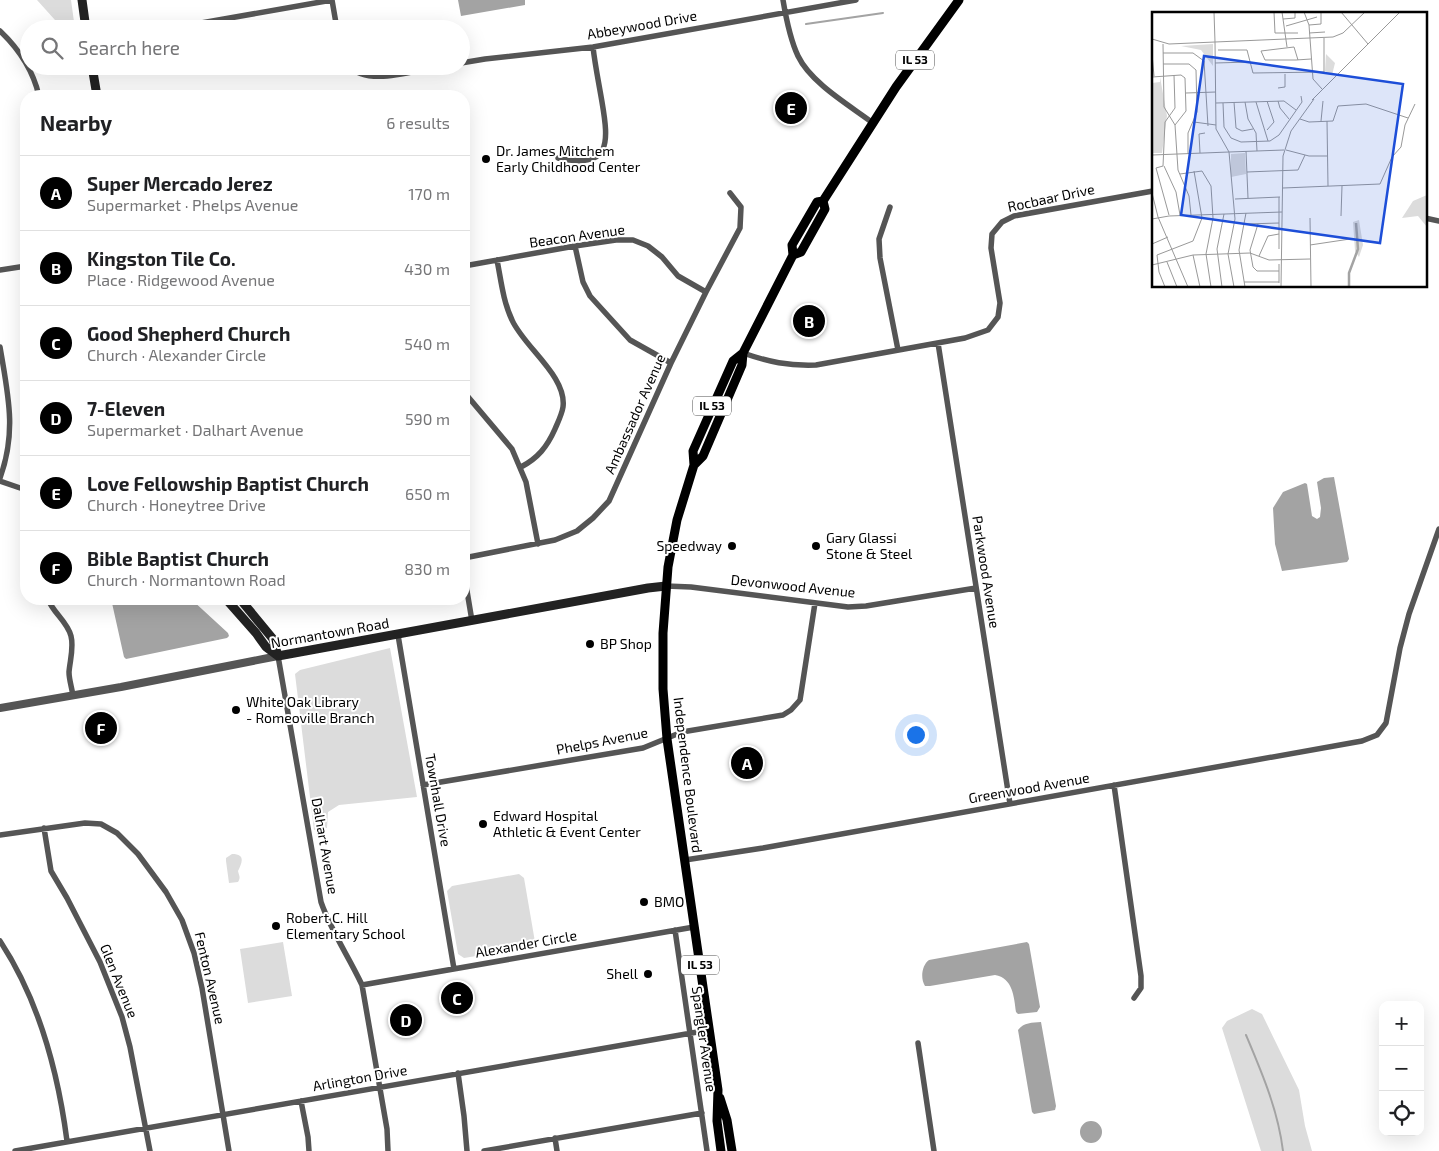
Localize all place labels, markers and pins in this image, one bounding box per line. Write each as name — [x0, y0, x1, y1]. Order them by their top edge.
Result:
pin: E — [775, 89, 807, 127]
place label: Dr. James Mitchem Early Childhood Center — [496, 142, 641, 175]
marker: Dr. James Mitchem Early Childhood Center — [480, 153, 492, 165]
pin: B — [793, 302, 825, 340]
place label: Gary Glassi Stone & Steel — [826, 529, 913, 562]
place label: Speedway — [656, 537, 723, 554]
marker: Speedway — [726, 540, 738, 552]
marker: Gary Glassi Stone & Steel — [810, 540, 822, 552]
place label: BP Shop — [600, 635, 652, 652]
marker: BP Shop — [584, 638, 596, 650]
place label: White Oak Library - Romeoville Branch — [246, 693, 375, 726]
marker: White Oak Library - Romeoville Branch — [230, 704, 242, 716]
pin: F — [85, 709, 117, 747]
pin: A — [731, 744, 763, 782]
place label: Edward Hospital Athletic & Event Center — [493, 807, 641, 840]
marker: Edward Hospital Athletic & Event Center — [477, 818, 489, 830]
place label: BMO — [654, 893, 684, 910]
marker: BMO — [638, 896, 650, 908]
place label: Robert C. Hill Elementary School — [286, 909, 406, 942]
marker: Robert C. Hill Elementary School — [270, 920, 282, 932]
place label: Shell — [606, 965, 639, 982]
marker: Shell — [642, 968, 654, 980]
pin: C — [441, 979, 473, 1017]
pin: D — [390, 1001, 422, 1039]

